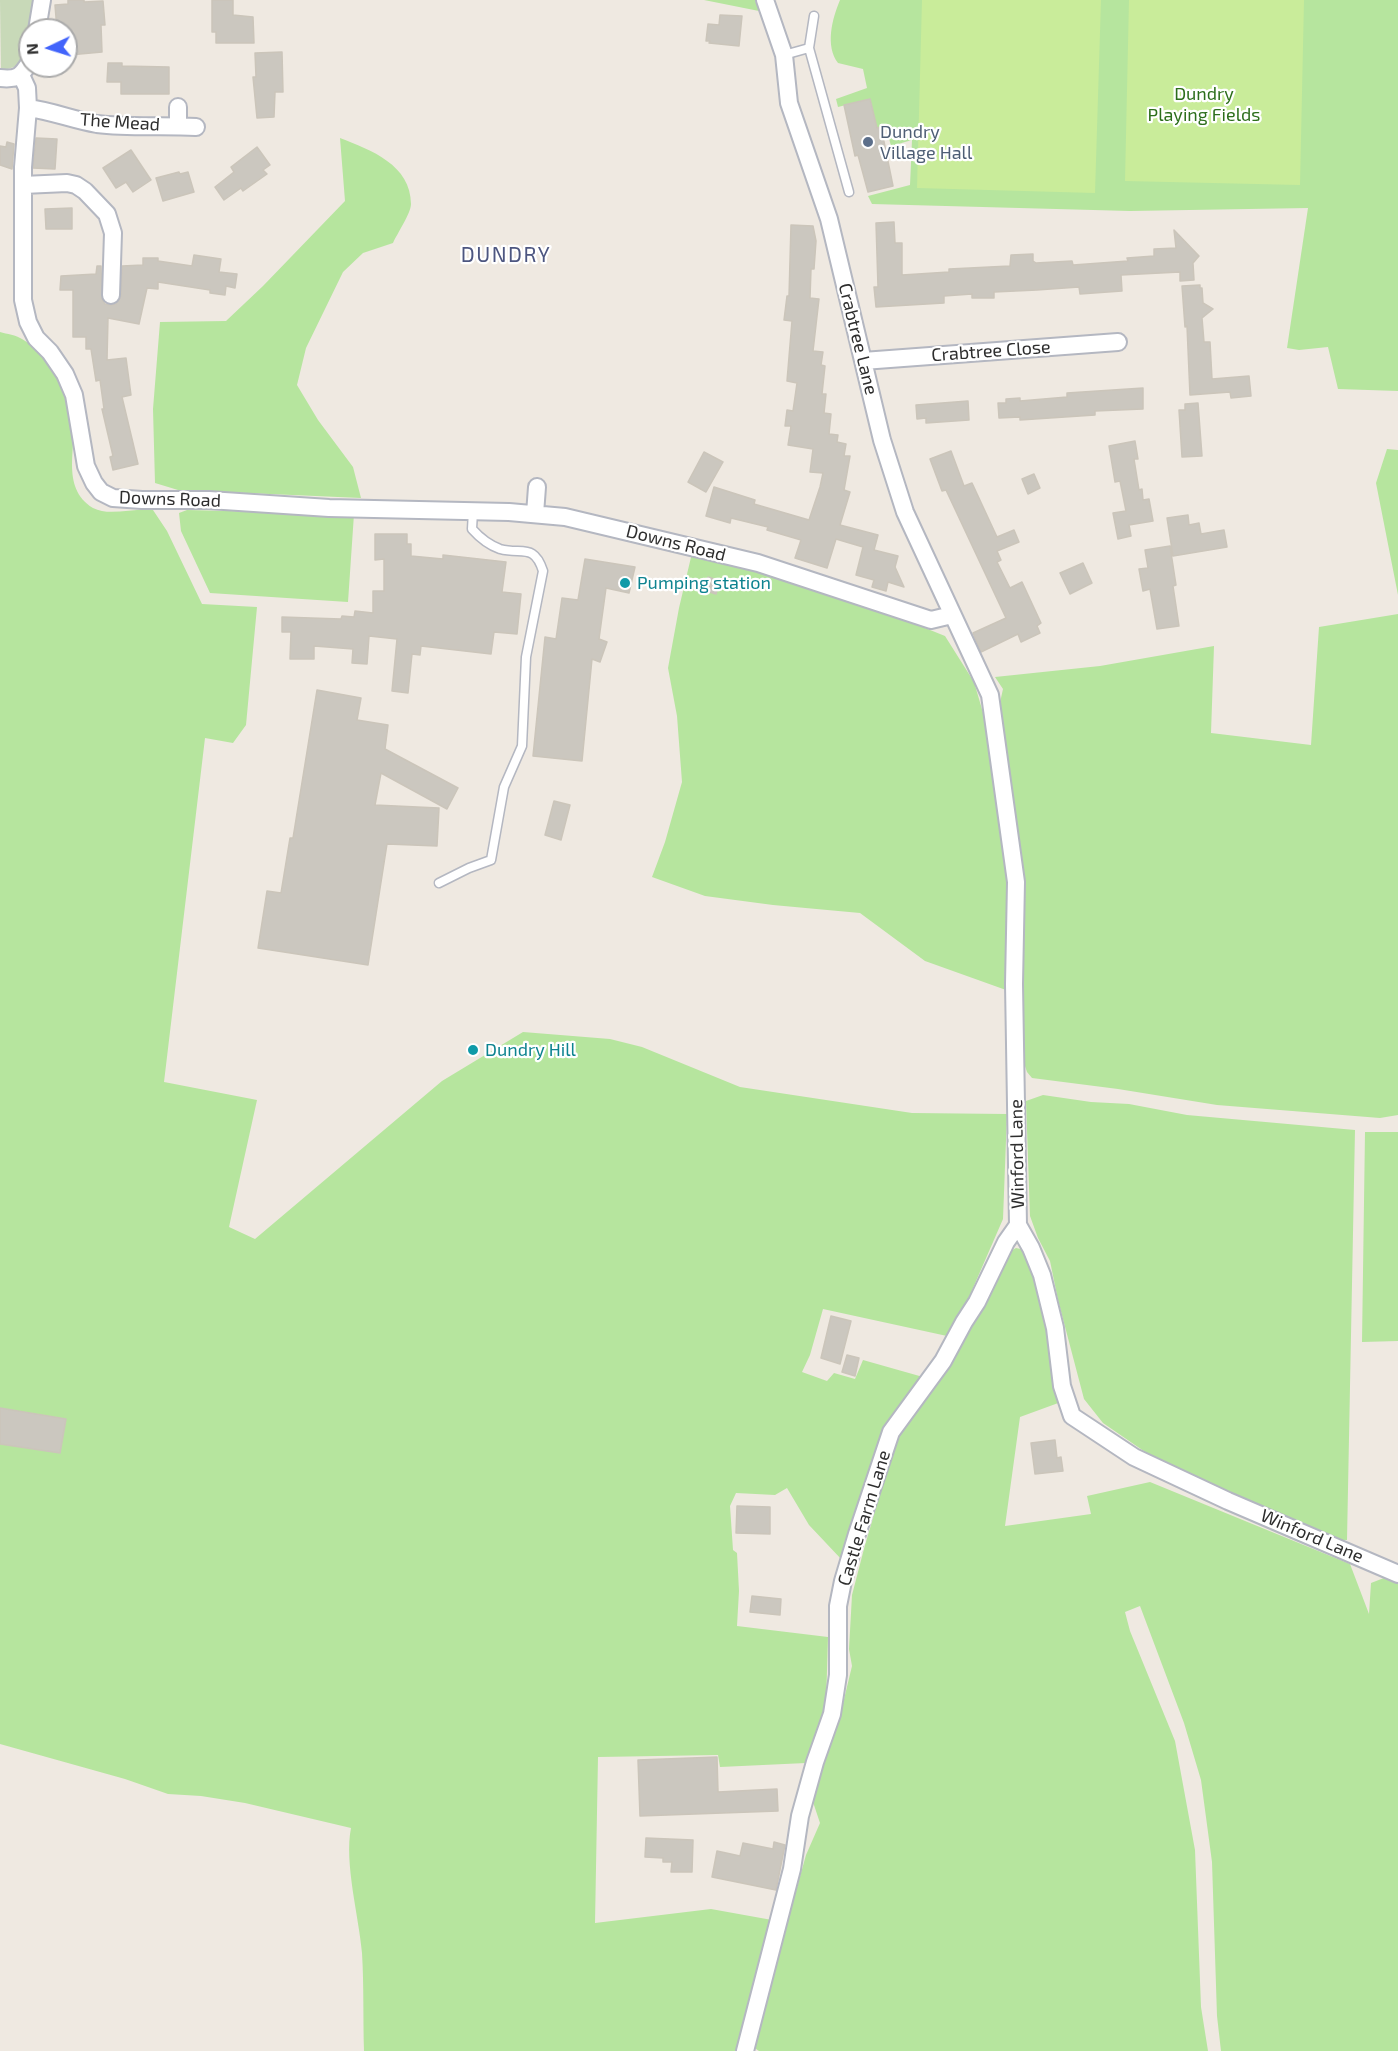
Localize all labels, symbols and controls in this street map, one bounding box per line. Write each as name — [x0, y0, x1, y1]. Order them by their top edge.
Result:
north arrow — [18, 18, 78, 78]
text: N — [22, 43, 41, 56]
park label: Dundry Playing Fields — [1148, 83, 1260, 125]
street label: The Mead — [79, 108, 161, 136]
place label: Dundry Village Hall — [880, 121, 972, 164]
marker: Dundry Village Hall — [861, 135, 875, 149]
district label: DUNDRY — [461, 242, 551, 268]
street label: Crabtree Lane — [834, 281, 882, 397]
street label: Crabtree Close — [931, 336, 1051, 366]
street label: Downs Road — [119, 486, 221, 512]
street label: Downs Road — [624, 520, 728, 566]
place label: Pumping station — [637, 572, 771, 594]
marker: Pumping station — [618, 576, 632, 590]
place label: Dundry Hill — [485, 1039, 576, 1061]
marker: Dundry Hill — [466, 1043, 480, 1057]
street label: Winford Lane — [1005, 1099, 1029, 1209]
street label: Castle Farm Lane — [833, 1448, 895, 1588]
street label: Winford Lane — [1257, 1505, 1367, 1567]

